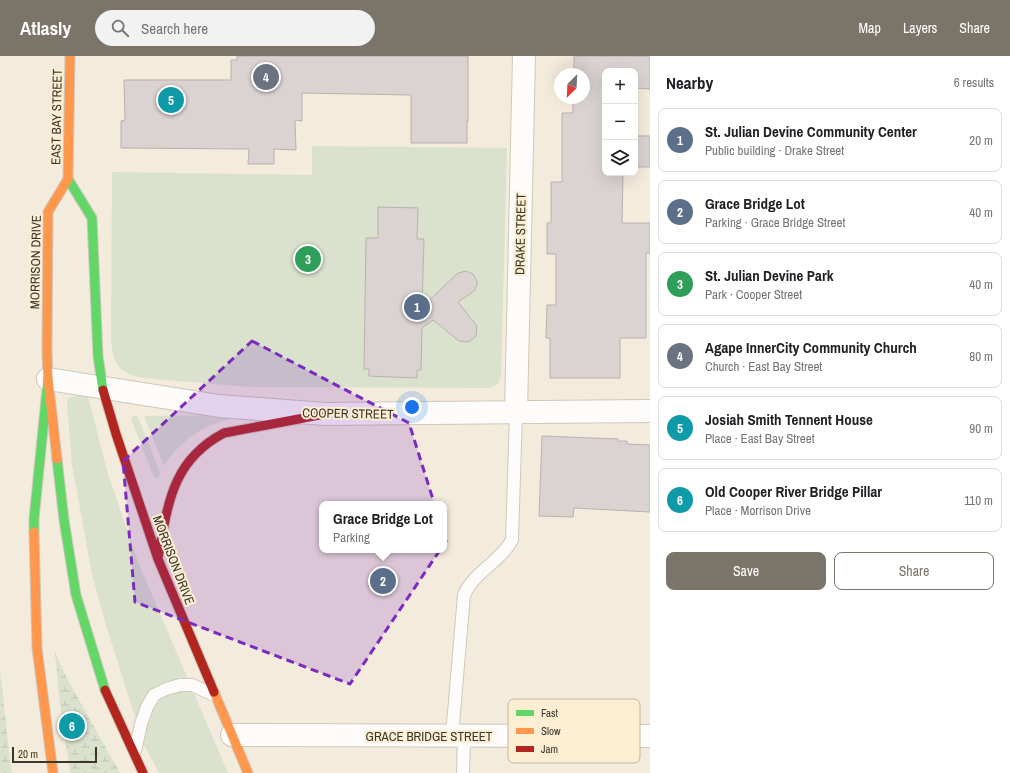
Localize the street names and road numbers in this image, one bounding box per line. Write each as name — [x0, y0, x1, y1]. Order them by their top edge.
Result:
street label: EAST BAY STREET — [47, 68, 66, 165]
street label: DRAKE STREET — [511, 193, 530, 275]
street label: MORRISON DRIVE — [26, 215, 45, 309]
street label: COOPER STREET — [302, 404, 394, 423]
street label: MORRISON DRIVE — [149, 513, 198, 607]
street label: GRACE BRIDGE STREET — [366, 728, 493, 745]

